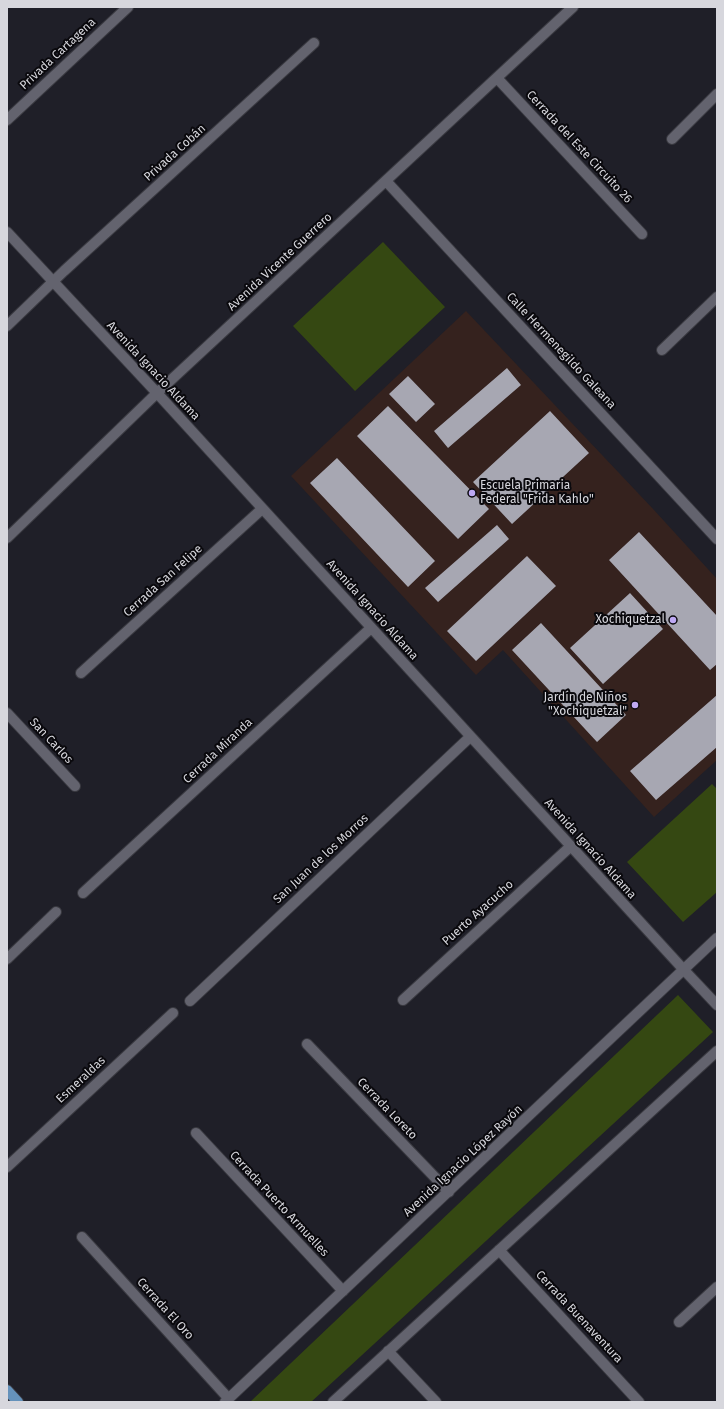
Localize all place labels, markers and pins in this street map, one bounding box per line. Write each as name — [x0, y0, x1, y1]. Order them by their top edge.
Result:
place label: Escuela Primaria Federal "Frida Kahlo" — [480, 479, 594, 507]
marker: Escuela Primaria Federal "Frida Kahlo" — [467, 488, 477, 498]
place label: Xochiquetzal — [596, 613, 665, 627]
marker: Xochiquetzal — [668, 615, 678, 625]
place label: Jardín de Niños "Xochiquetzal" — [543, 691, 627, 719]
marker: Jardín de Niños "Xochiquetzal" — [630, 700, 640, 710]

